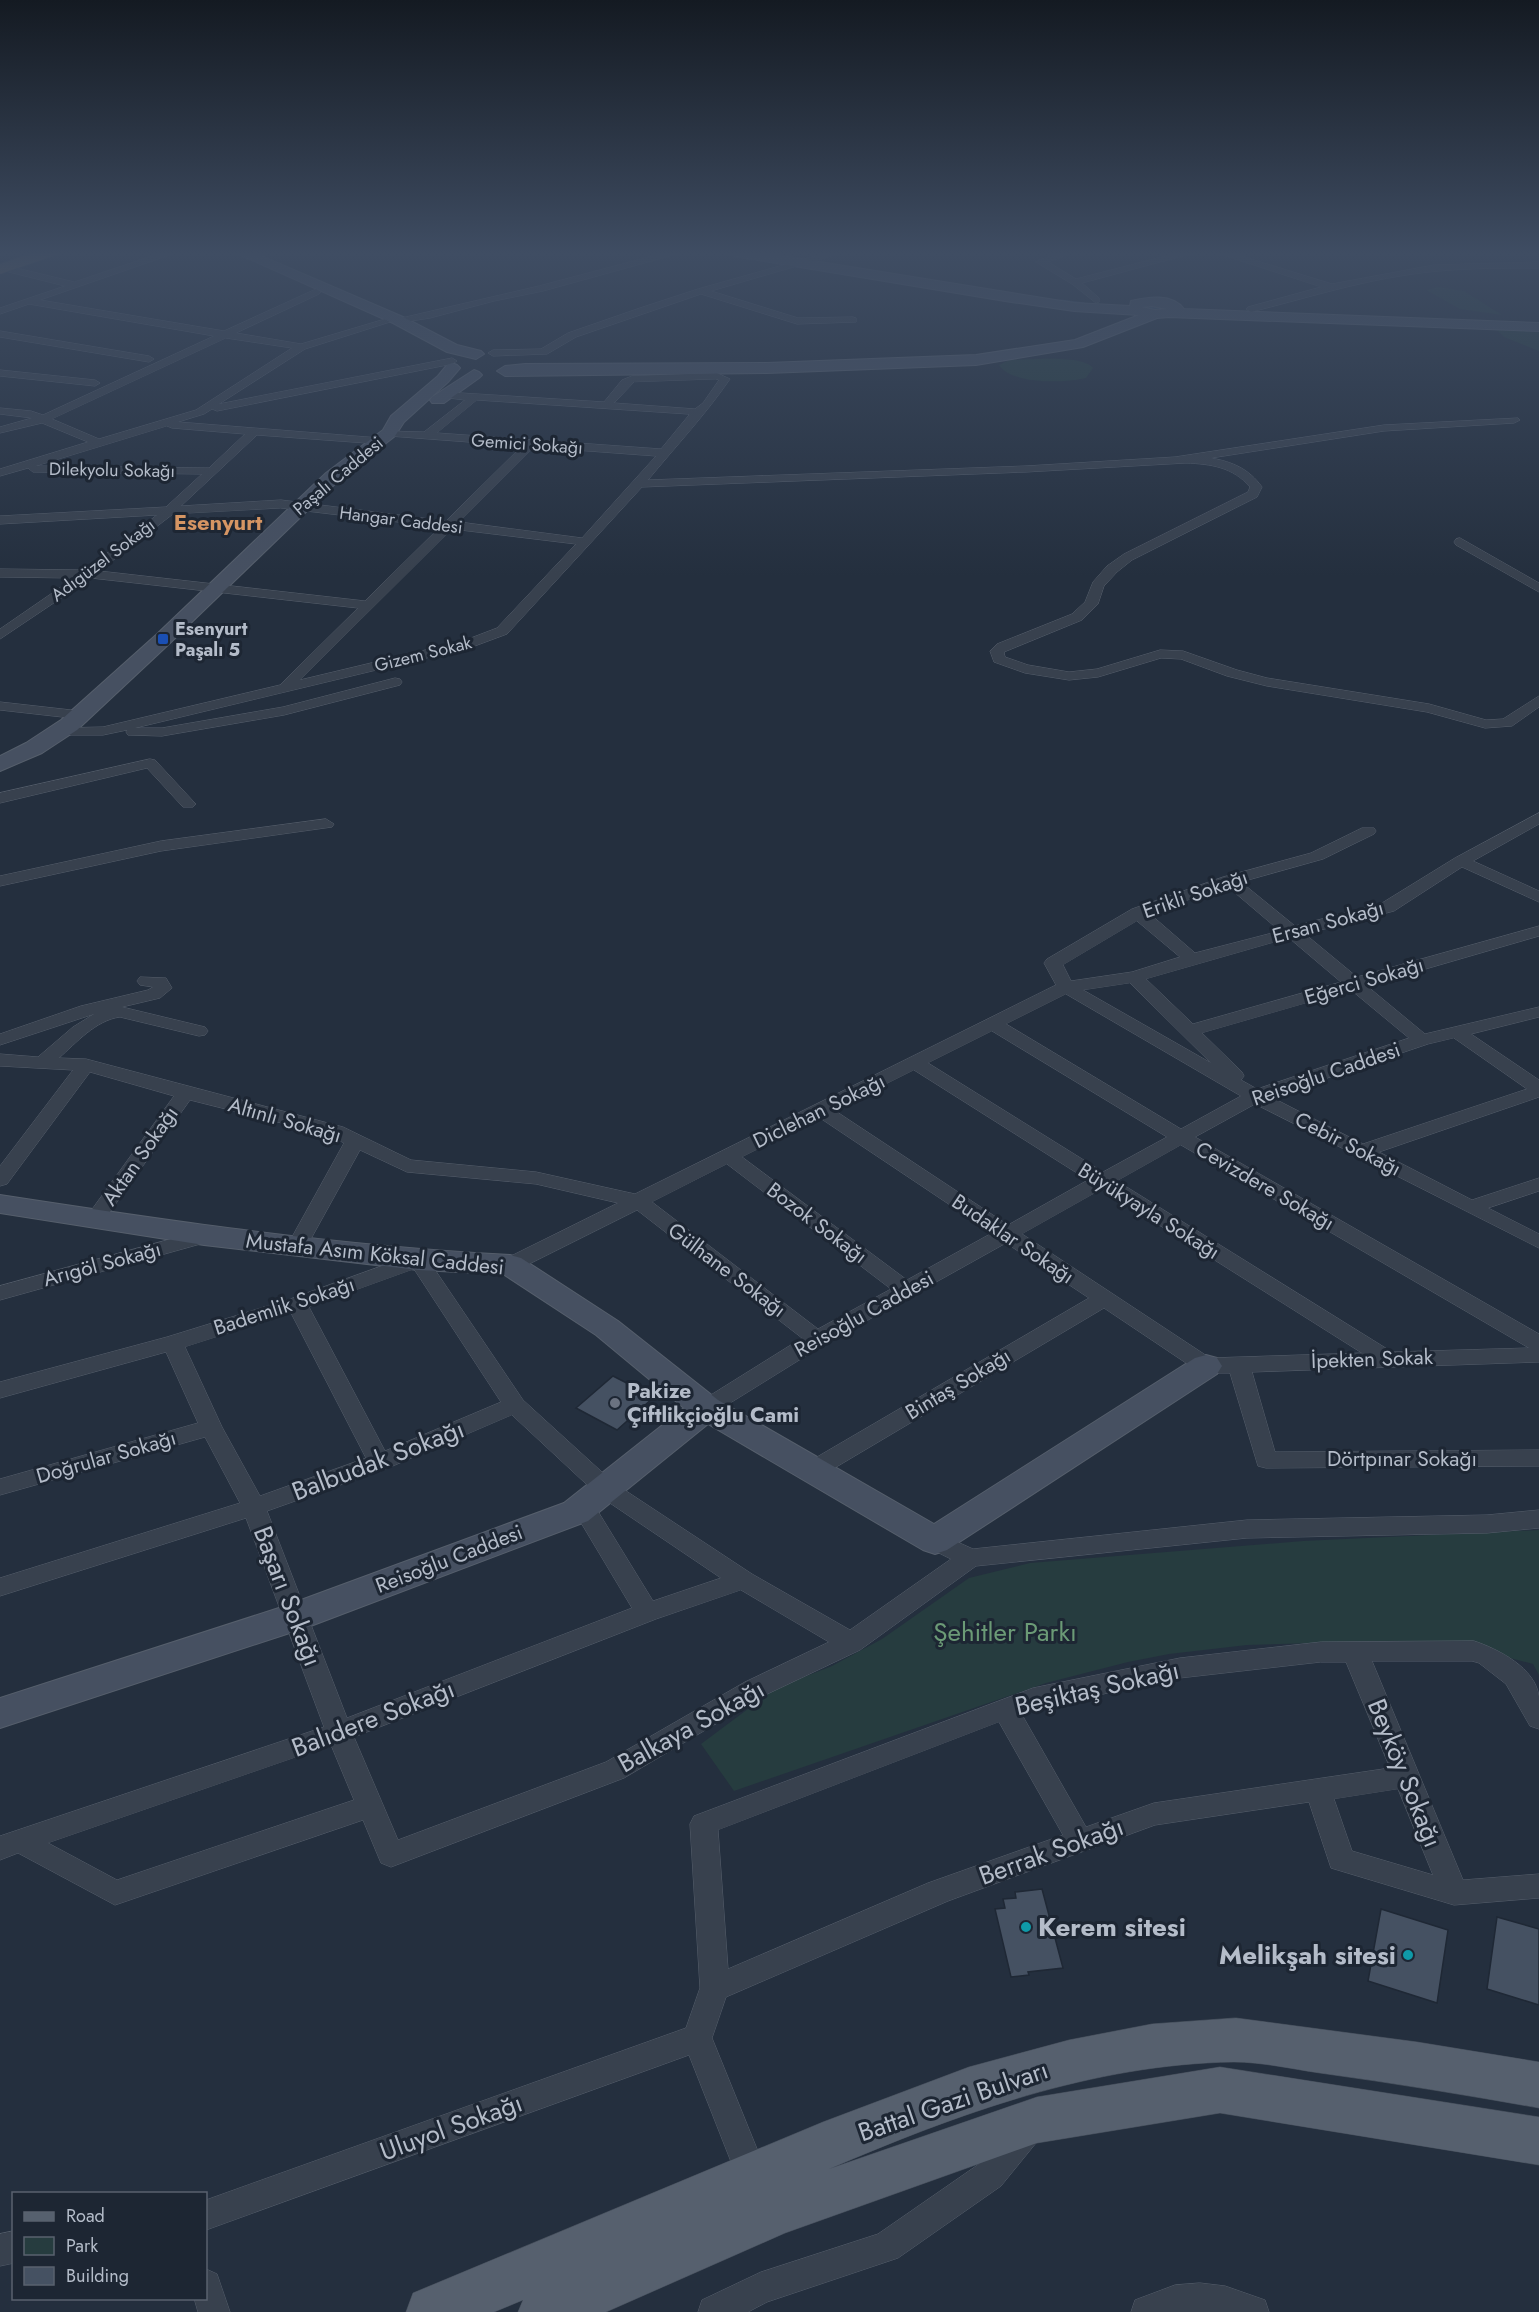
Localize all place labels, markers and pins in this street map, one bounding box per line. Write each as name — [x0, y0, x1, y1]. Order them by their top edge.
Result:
place label: Esenyurt Paşalı 5 — [175, 616, 248, 663]
marker: Esenyurt Paşalı 5 — [156, 632, 170, 646]
place label: Pakize Çiftlikçioğlu Cami — [627, 1376, 799, 1430]
marker: Pakize Çiftlikçioğlu Cami — [608, 1396, 622, 1410]
place label: Kerem sitesi — [1038, 1908, 1186, 1946]
marker: Kerem sitesi — [1019, 1920, 1033, 1934]
place label: Melikşah sitesi — [1219, 1936, 1396, 1974]
marker: Melikşah sitesi — [1401, 1948, 1415, 1962]

